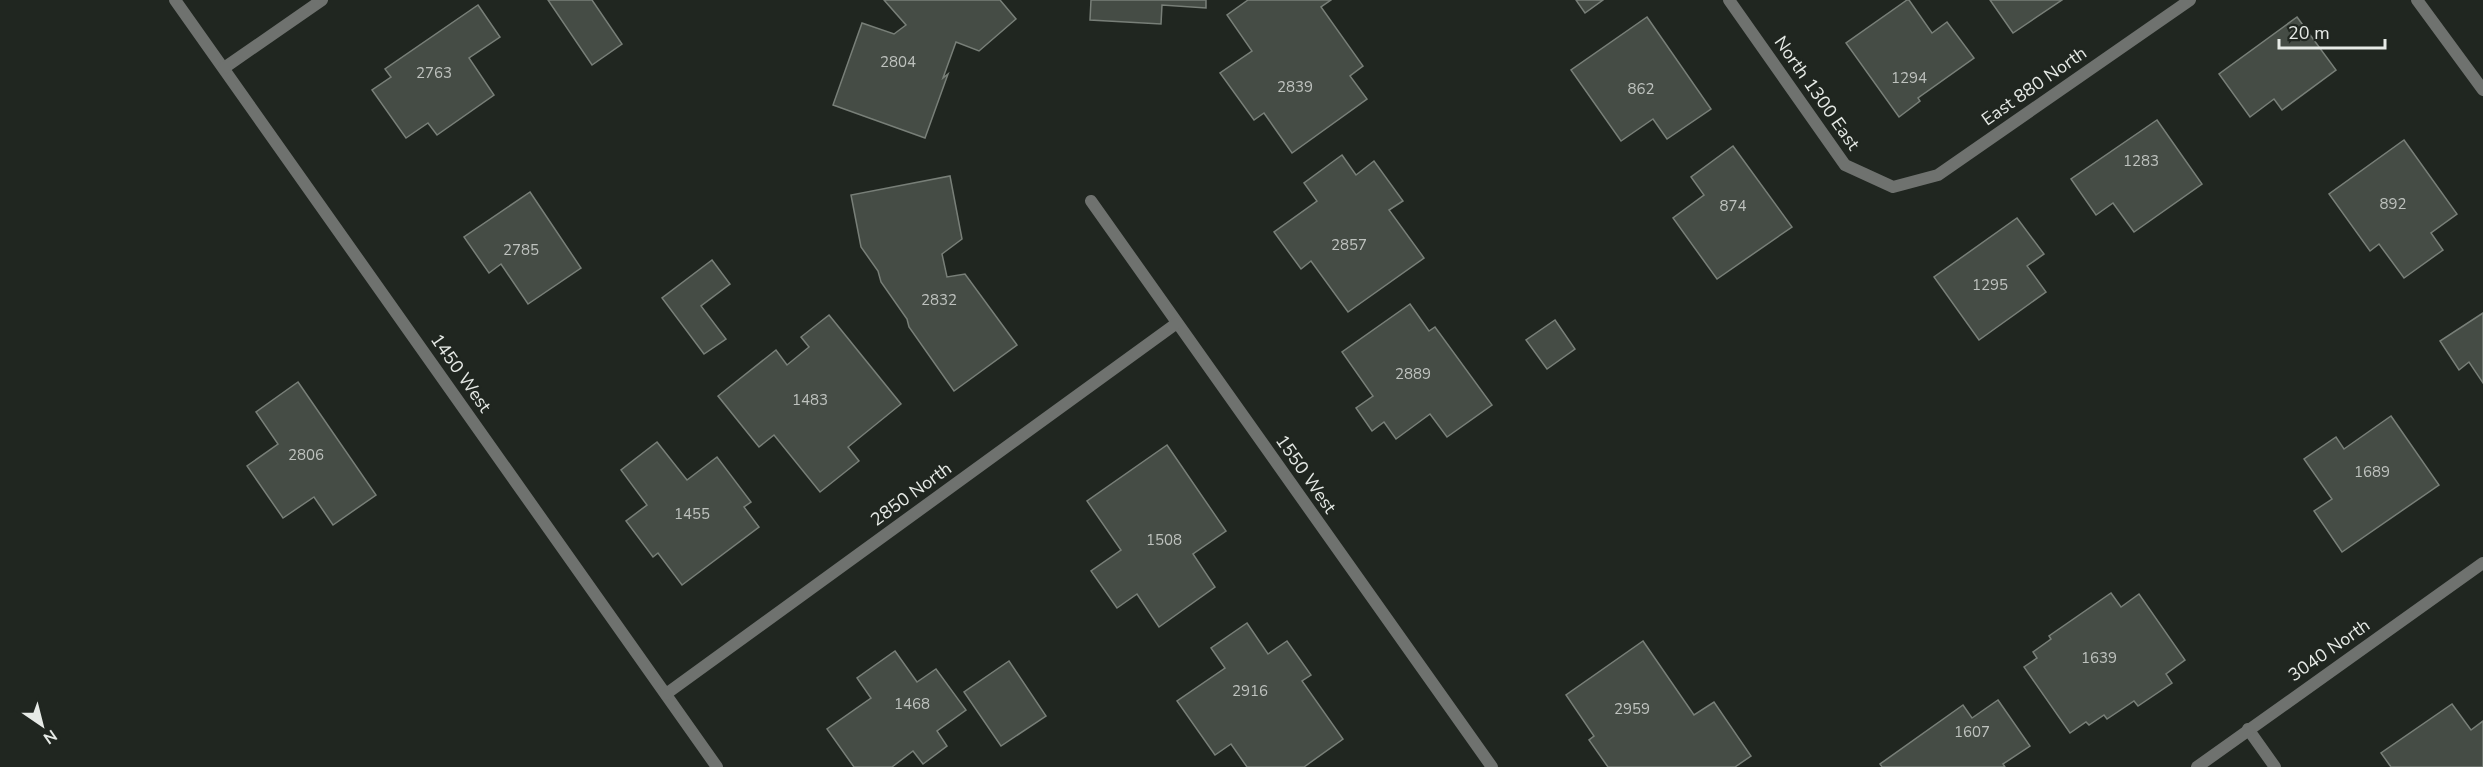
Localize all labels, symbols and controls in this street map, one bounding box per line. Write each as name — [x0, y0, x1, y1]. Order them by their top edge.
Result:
scale bar — [2279, 12, 2386, 50]
text: 20 m — [2288, 21, 2330, 45]
street label: North 1300 East — [1769, 31, 1866, 155]
street label: East 880 North — [1977, 41, 2091, 131]
house number: 2804 — [880, 52, 916, 72]
house number: 2763 — [416, 63, 452, 83]
house number: 1294 — [1891, 68, 1927, 88]
house number: 2839 — [1277, 77, 1313, 97]
house number: 862 — [1627, 79, 1655, 99]
house number: 1283 — [2123, 151, 2159, 171]
house number: 892 — [2379, 194, 2407, 214]
house number: 874 — [1719, 196, 1747, 216]
house number: 2857 — [1331, 235, 1367, 255]
house number: 2785 — [503, 240, 539, 260]
house number: 1295 — [1972, 275, 2008, 295]
house number: 2832 — [921, 290, 957, 310]
street label: 1450 West — [425, 329, 497, 418]
house number: 2889 — [1395, 364, 1431, 384]
house number: 1483 — [792, 390, 828, 410]
street label: 1550 West — [1270, 430, 1342, 519]
house number: 2806 — [288, 445, 324, 465]
street label: 2850 North — [866, 456, 956, 532]
house number: 1689 — [2354, 462, 2390, 482]
house number: 1455 — [674, 504, 710, 524]
house number: 1508 — [1146, 530, 1182, 550]
street label: 3040 North — [2283, 613, 2375, 687]
house number: 1639 — [2081, 648, 2117, 668]
house number: 2916 — [1232, 681, 1268, 701]
house number: 1468 — [894, 694, 930, 714]
north arrow — [12, 695, 72, 755]
house number: 2959 — [1614, 699, 1650, 719]
house number: 1607 — [1954, 722, 1990, 742]
text: N — [39, 724, 61, 749]

